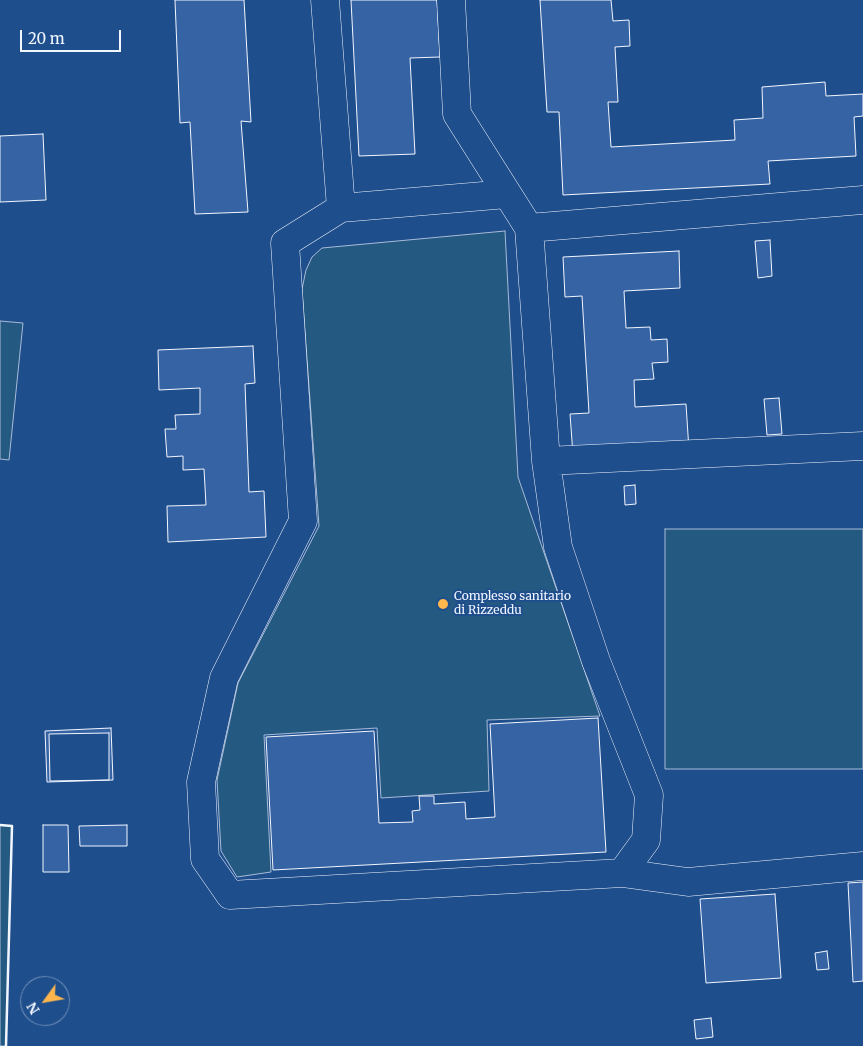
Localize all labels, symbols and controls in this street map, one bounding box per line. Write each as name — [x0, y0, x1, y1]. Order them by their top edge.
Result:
scale bar — [22, 20, 124, 52]
text: 20 m — [28, 29, 65, 48]
place label: Complesso sanitario di Rizzeddu — [454, 590, 571, 618]
marker: Complesso sanitario di Rizzeddu — [436, 597, 450, 611]
north arrow — [20, 976, 70, 1026]
text: N — [23, 999, 44, 1018]

